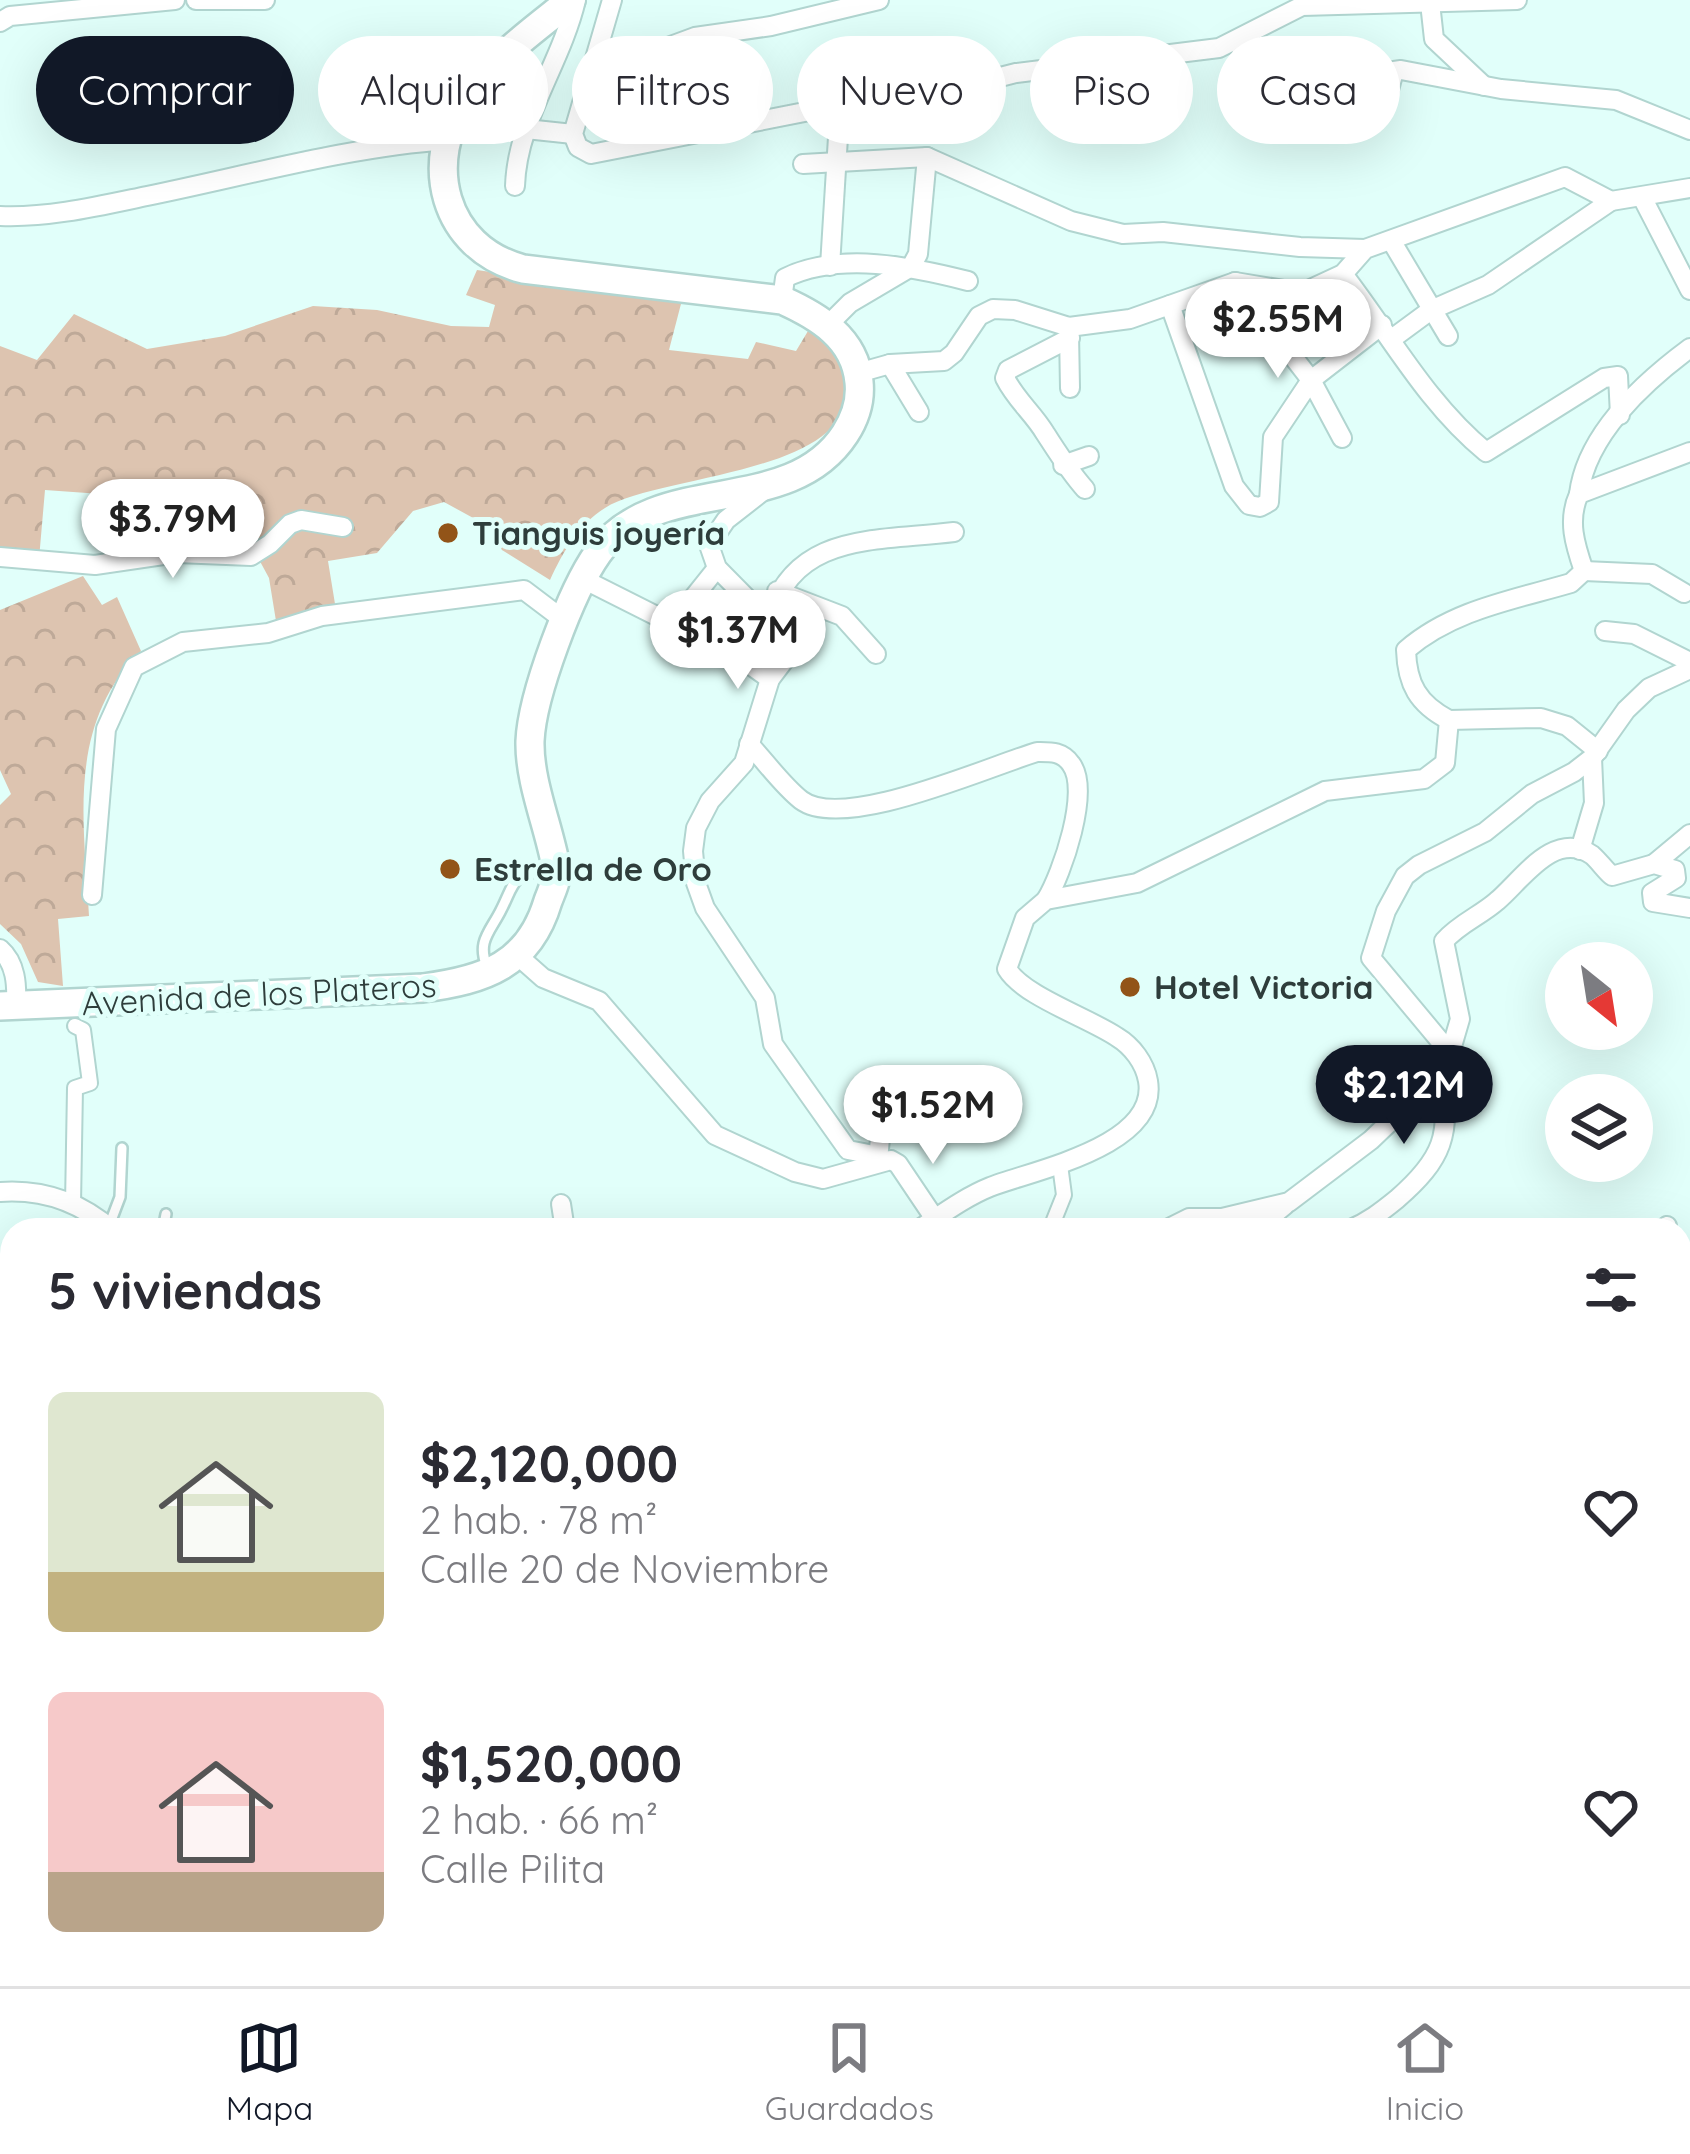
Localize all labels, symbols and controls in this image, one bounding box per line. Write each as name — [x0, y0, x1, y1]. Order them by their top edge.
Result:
chip: Comprar — [36, 36, 294, 144]
chip: Alquilar — [318, 36, 548, 144]
chip: Filtros — [572, 36, 773, 144]
chip: Nuevo — [797, 36, 1006, 144]
chip: Piso — [1030, 36, 1193, 144]
chip: Casa — [1217, 36, 1400, 144]
pin: $2.55M — [1180, 279, 1376, 381]
text: $2.55M — [1212, 293, 1344, 342]
pin: $3.79M — [75, 479, 271, 581]
text: $3.79M — [108, 493, 238, 542]
place label: Tianguis joyería — [472, 512, 725, 553]
marker: Tianguis joyería — [435, 520, 461, 546]
pin: $1.37M — [640, 590, 836, 692]
text: $1.37M — [677, 604, 799, 653]
place label: Estrella de Oro — [474, 848, 712, 889]
marker: Estrella de Oro — [437, 856, 463, 882]
north arrow — [1545, 942, 1653, 1050]
map controls — [1545, 942, 1653, 1182]
street label: Avenida de los Plateros — [81, 964, 437, 1023]
place label: Hotel Victoria — [1154, 966, 1373, 1007]
marker: Hotel Victoria — [1117, 974, 1143, 1000]
pin: $2.12M — [1306, 1045, 1502, 1147]
text: $2.12M — [1343, 1059, 1465, 1108]
pin: $1.52M — [835, 1065, 1031, 1167]
button: layers — [1545, 1074, 1653, 1182]
text: $1.52M — [871, 1079, 995, 1128]
icon: filters — [1578, 1257, 1644, 1323]
text: 5 viviendas — [48, 1258, 322, 1322]
text: $2,120,000 — [420, 1431, 678, 1495]
icon: home — [144, 1440, 288, 1584]
icon: heart — [1578, 1479, 1644, 1545]
text: 2 hab. · 78 m² — [420, 1495, 657, 1544]
text: Calle 20 de Noviembre — [420, 1544, 829, 1593]
text: $1,520,000 — [420, 1731, 682, 1795]
icon: home — [144, 1740, 288, 1884]
icon: heart — [1578, 1779, 1644, 1845]
text: 2 hab. · 66 m² — [420, 1795, 658, 1844]
text: Calle Pilita — [420, 1844, 605, 1893]
tab: Mapa — [226, 2015, 313, 2128]
tab: Guardados — [765, 2015, 934, 2128]
tab: Inicio — [1386, 2015, 1464, 2128]

